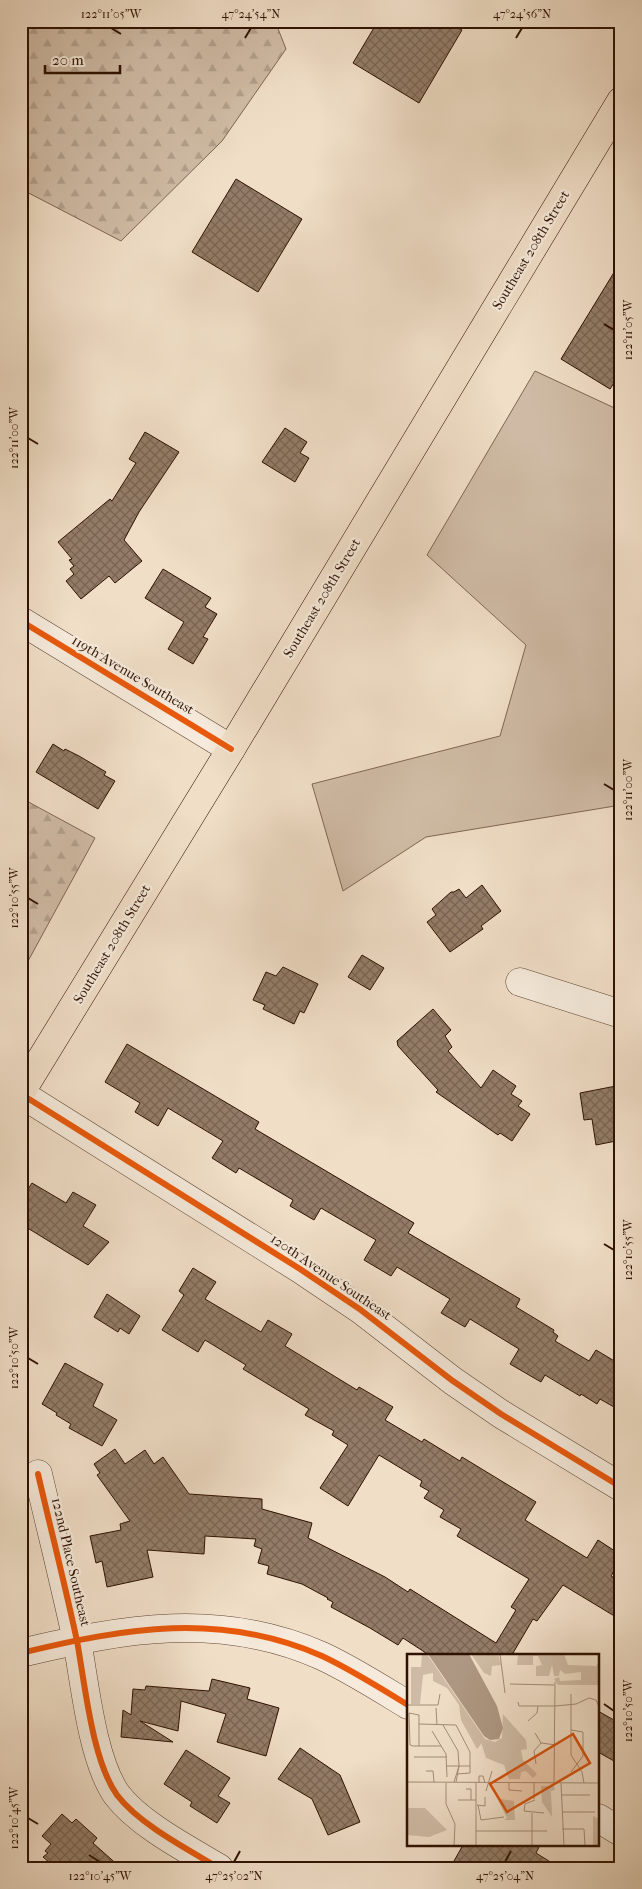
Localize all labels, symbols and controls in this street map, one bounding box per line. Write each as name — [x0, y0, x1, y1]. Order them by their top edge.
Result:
text: 122°11'05"W — [81, 7, 142, 21]
text: 47°24'54"N — [222, 7, 280, 21]
text: 47°24'56"N — [493, 7, 551, 21]
scale bar — [45, 42, 120, 74]
text: 20 m — [52, 51, 84, 69]
street label: Southeast 208th Street — [489, 187, 573, 313]
text: 122°11'05"W — [621, 299, 635, 360]
text: 122°11'00"W — [7, 406, 21, 469]
street label: Southeast 208th Street — [280, 535, 364, 661]
street label: 119th Avenue Southeast — [69, 632, 197, 718]
text: 122°11'00"W — [621, 758, 635, 821]
text: 122°10'55"W — [7, 866, 21, 929]
street label: Southeast 208th Street — [70, 881, 154, 1007]
text: 122°10'55"W — [621, 1218, 635, 1281]
street label: 120th Avenue Southeast — [267, 1230, 395, 1324]
text: 122°10'50"W — [7, 1325, 21, 1389]
street label: 122nd Place Southeast — [48, 1496, 94, 1628]
inset map — [407, 1654, 600, 1846]
text: 122°10'50"W — [621, 1678, 635, 1742]
text: 122°10'45"W — [7, 1785, 21, 1849]
text: 122°10'45"W — [69, 1869, 133, 1883]
text: 47°25'02"N — [205, 1869, 263, 1883]
text: 47°25'04"N — [476, 1869, 534, 1883]

